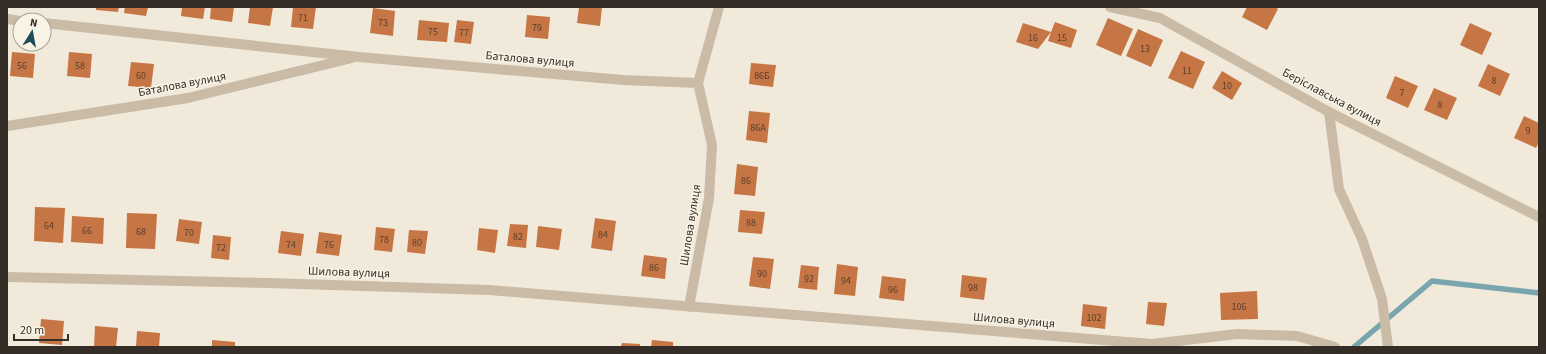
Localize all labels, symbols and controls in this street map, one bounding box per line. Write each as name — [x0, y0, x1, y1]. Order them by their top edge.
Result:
house number: 71 — [298, 11, 308, 25]
north arrow — [12, 12, 52, 52]
text: N — [29, 15, 39, 31]
house number: 73 — [378, 16, 388, 30]
house number: 79 — [532, 21, 542, 35]
house number: 75 — [428, 25, 438, 39]
house number: 77 — [459, 26, 469, 40]
house number: 16 — [1028, 31, 1038, 45]
house number: 15 — [1057, 31, 1067, 45]
house number: 13 — [1140, 42, 1150, 56]
street label: Баталова вулиця — [485, 47, 575, 72]
house number: 56 — [17, 59, 27, 73]
house number: 58 — [75, 59, 85, 73]
house number: 11 — [1182, 64, 1192, 78]
street label: Беріславська вулиця — [1279, 64, 1384, 131]
street label: Баталова вулиця — [137, 68, 227, 101]
house number: 60 — [136, 69, 146, 83]
house number: 86Б — [754, 69, 770, 83]
house number: 8 — [1492, 74, 1497, 88]
house number: 10 — [1222, 79, 1232, 93]
house number: 7 — [1400, 86, 1405, 100]
house number: 8 — [1438, 98, 1443, 112]
house number: 86А — [750, 121, 766, 135]
house number: 9 — [1526, 124, 1531, 138]
house number: 86 — [741, 174, 751, 188]
street label: Шилова вулиця — [676, 183, 705, 267]
house number: 88 — [746, 216, 756, 230]
house number: 64 — [44, 219, 54, 233]
house number: 66 — [82, 224, 92, 238]
house number: 68 — [136, 225, 146, 239]
house number: 70 — [184, 226, 194, 240]
house number: 84 — [598, 228, 608, 242]
house number: 82 — [513, 230, 523, 244]
house number: 78 — [379, 233, 389, 247]
house number: 80 — [412, 236, 422, 250]
house number: 74 — [286, 238, 296, 252]
house number: 76 — [324, 238, 334, 252]
house number: 72 — [216, 241, 226, 255]
house number: 86 — [649, 261, 659, 275]
street label: Шилова вулиця — [308, 263, 390, 282]
house number: 90 — [757, 267, 767, 281]
house number: 92 — [804, 272, 814, 286]
house number: 94 — [841, 274, 851, 288]
house number: 98 — [968, 281, 978, 295]
house number: 96 — [888, 283, 898, 297]
house number: 106 — [1232, 300, 1246, 314]
street label: Шилова вулиця — [972, 308, 1056, 333]
house number: 102 — [1087, 311, 1101, 325]
scale bar — [14, 316, 68, 342]
text: 20 m — [20, 322, 44, 339]

